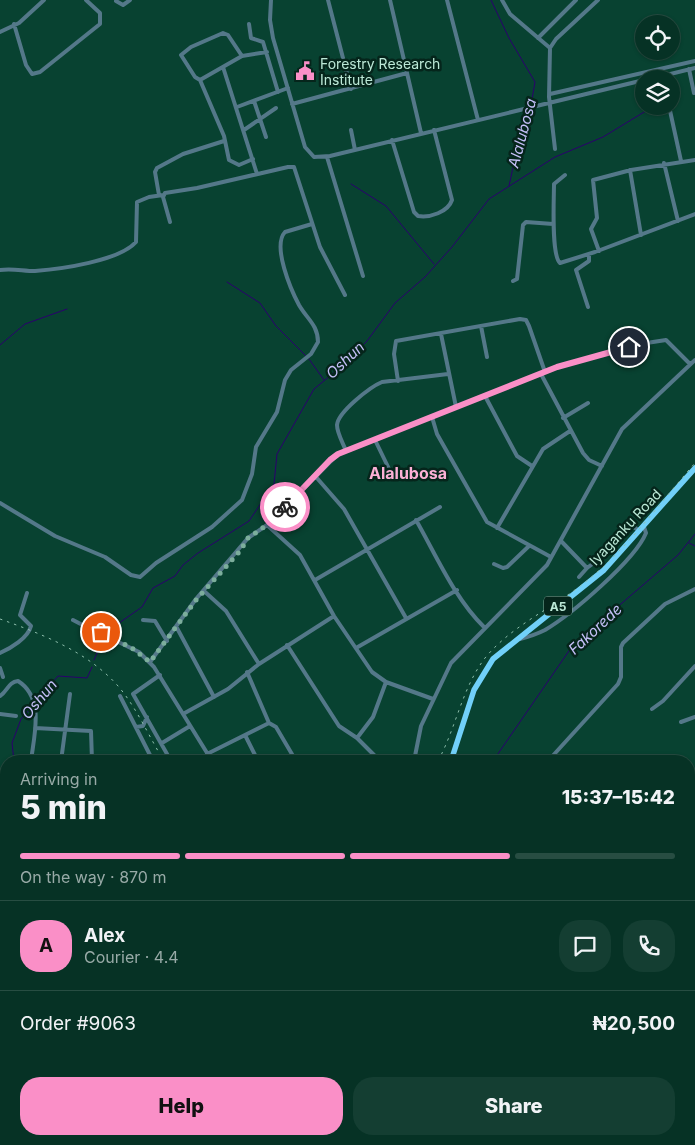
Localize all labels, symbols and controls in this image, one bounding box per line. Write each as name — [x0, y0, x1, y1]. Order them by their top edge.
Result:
map controls — [635, 15, 680, 115]
button: locate — [635, 15, 680, 60]
place label: Forestry Research Institute — [320, 55, 440, 88]
public building icon: Forestry Research Institute — [294, 60, 316, 82]
button: layers — [635, 70, 680, 115]
water label: Alalubosa — [503, 96, 540, 171]
pin — [608, 326, 650, 368]
icon: home — [615, 333, 643, 361]
water label: Oshun — [322, 337, 368, 383]
district label: Alalubosa — [369, 463, 447, 483]
courier — [260, 482, 310, 532]
street label: Iyaganku Road — [585, 485, 665, 569]
icon: bike — [271, 493, 299, 521]
road number: A5 — [544, 596, 572, 616]
water label: Fakorede — [564, 599, 626, 659]
pin — [80, 611, 122, 653]
icon: bag — [87, 618, 115, 646]
water label: Oshun — [17, 675, 61, 723]
text: Arriving in — [20, 769, 97, 789]
text: 15:37–15:42 — [562, 786, 675, 809]
text: 5 min — [20, 788, 107, 827]
text: On the way · 870 m — [20, 867, 166, 887]
button: chat — [559, 920, 611, 972]
button: phone — [623, 920, 675, 972]
text: Alex — [84, 924, 125, 947]
text: A — [39, 934, 53, 957]
text: Courier · 4.4 — [84, 947, 179, 967]
text: Order #9063 — [20, 1012, 136, 1035]
text: ₦20,500 — [592, 1012, 675, 1035]
button: Help — [20, 1077, 343, 1135]
button: Share — [353, 1077, 675, 1135]

